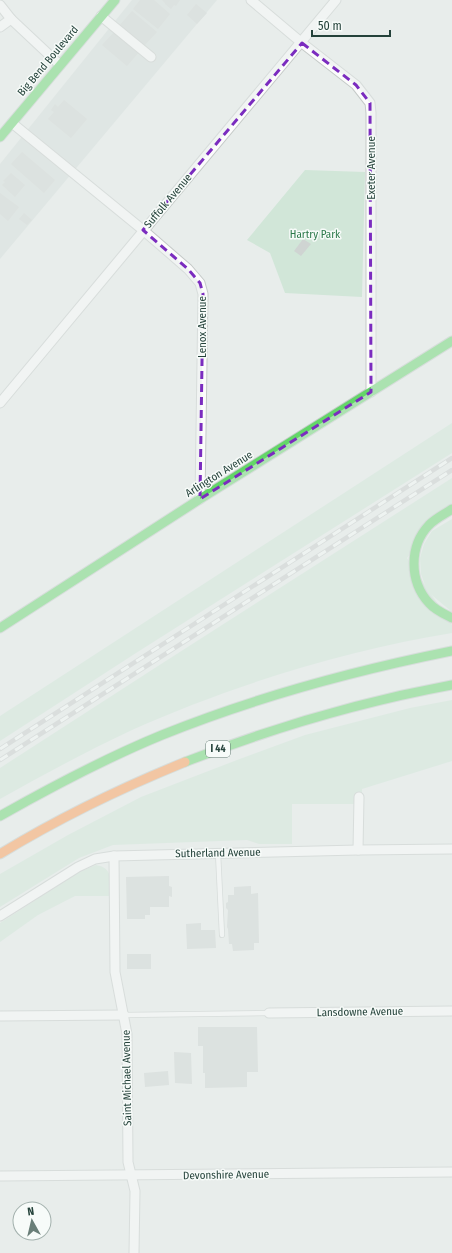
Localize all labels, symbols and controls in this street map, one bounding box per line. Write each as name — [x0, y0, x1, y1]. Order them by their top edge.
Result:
scale bar — [312, 12, 390, 38]
text: 50 m — [318, 19, 342, 33]
street label: Big Bend Boulevard — [15, 23, 81, 99]
street label: Exeter Avenue — [365, 136, 378, 200]
street label: Suffolk Avenue — [141, 171, 195, 231]
park label: Hartry Park — [290, 228, 341, 241]
street label: Lenox Avenue — [196, 296, 209, 358]
street label: Arlington Avenue — [183, 448, 255, 500]
road number: I 44 — [206, 741, 230, 757]
street label: Sutherland Avenue — [175, 846, 261, 860]
street label: Lansdowne Avenue — [317, 1005, 403, 1019]
street label: Saint Michael Avenue — [120, 1030, 134, 1126]
street label: Devonshire Avenue — [183, 1168, 269, 1182]
north arrow — [12, 1201, 52, 1241]
text: N — [27, 1205, 35, 1218]

